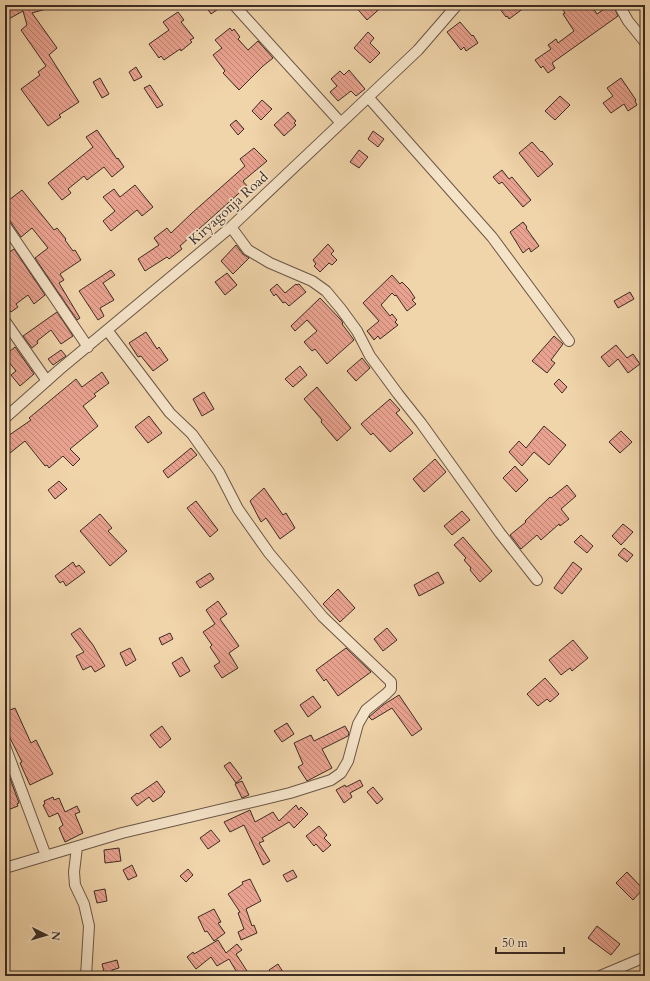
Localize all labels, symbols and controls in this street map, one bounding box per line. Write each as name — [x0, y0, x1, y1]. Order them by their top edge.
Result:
street label: Kiryagonja Road — [185, 167, 273, 249]
north arrow — [26, 915, 66, 955]
scale bar — [496, 929, 564, 955]
text: N — [48, 930, 63, 942]
text: 50 m — [502, 935, 529, 951]

